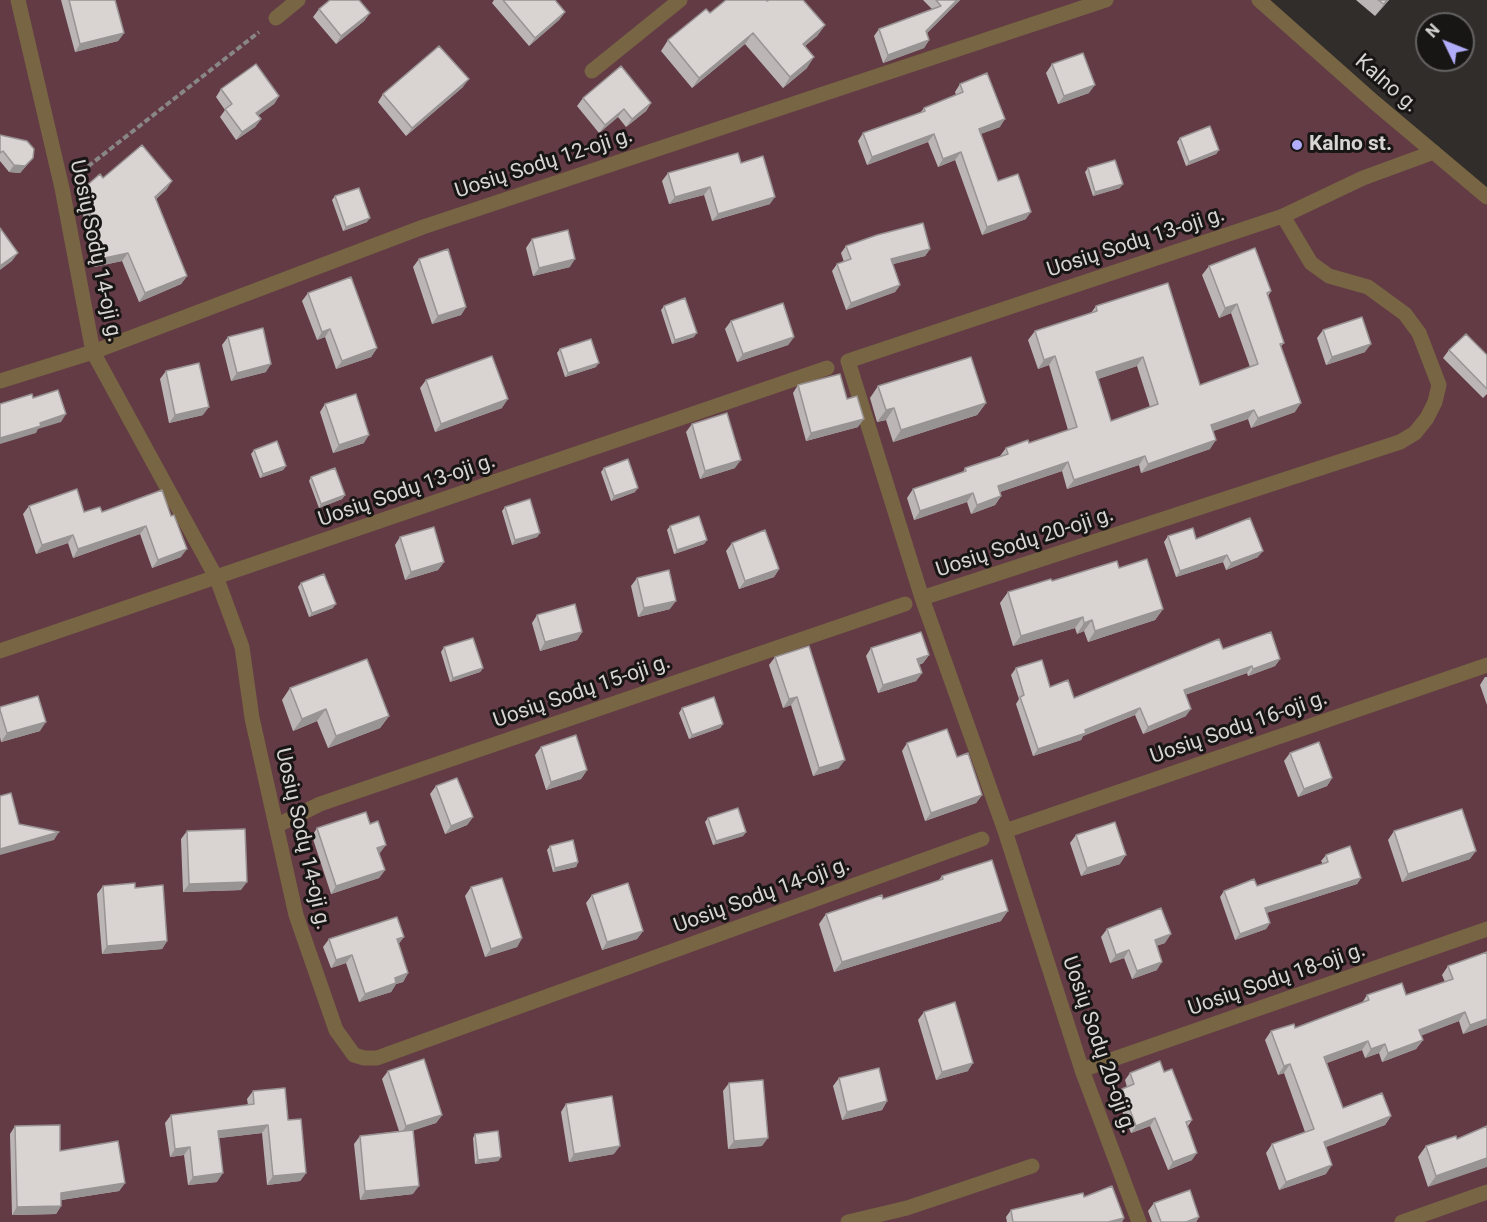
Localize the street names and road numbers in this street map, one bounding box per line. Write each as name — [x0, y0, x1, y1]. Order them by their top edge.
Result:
street label: Kalno g. — [1349, 50, 1423, 118]
street label: Uosių Sodų 12-oji g. — [452, 123, 636, 205]
street label: Uosių Sodų 14-oji g. — [63, 158, 127, 344]
street label: Uosių Sodų 13-oji g. — [1044, 202, 1228, 284]
street label: Uosių Sodų 13-oji g. — [315, 449, 499, 533]
street label: Uosių Sodų 20-oji g. — [933, 502, 1117, 584]
street label: Uosių Sodų 15-oji g. — [490, 650, 674, 734]
street label: Uosių Sodų 16-oji g. — [1147, 686, 1331, 770]
street label: Uosių Sodų 14-oji g. — [269, 746, 335, 932]
street label: Uosių Sodų 14-oji g. — [671, 852, 853, 940]
street label: Uosių Sodų 18-oji g. — [1185, 938, 1369, 1022]
street label: Uosių Sodų 20-oji g. — [1056, 953, 1140, 1137]

